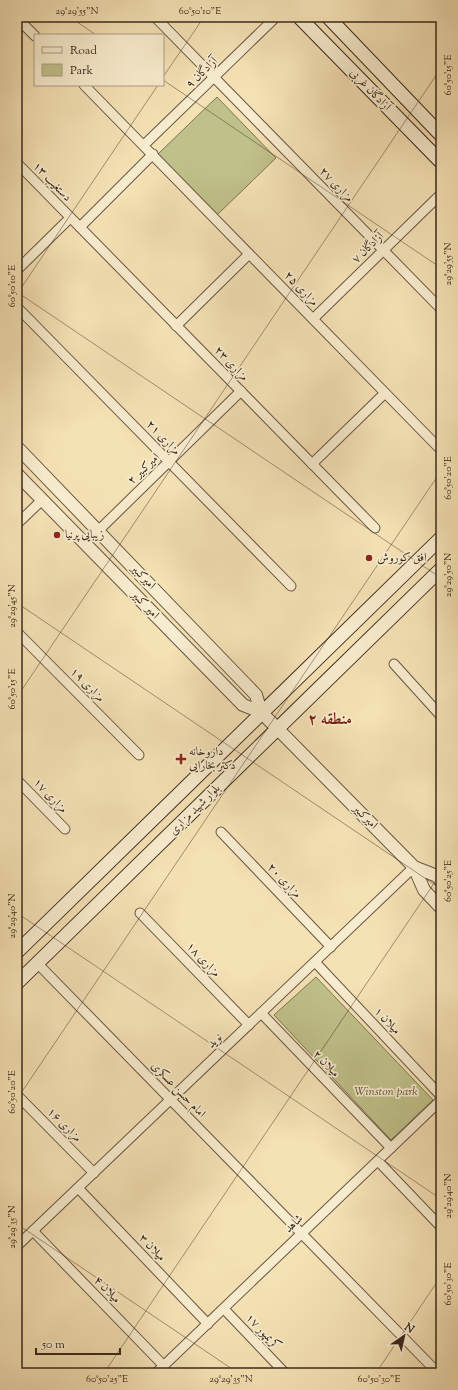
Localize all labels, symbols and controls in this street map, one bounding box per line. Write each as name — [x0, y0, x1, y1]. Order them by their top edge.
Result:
text: 29°29'55"N — [56, 4, 98, 19]
text: 60°50'10"E — [179, 4, 221, 19]
legend — [34, 34, 164, 86]
text: Road — [70, 42, 97, 60]
street label: آزادگان ۹ — [182, 52, 223, 93]
text: 60°50'15"E — [441, 55, 456, 95]
text: Park — [70, 62, 93, 80]
street label: آزادگان غربی — [345, 65, 396, 116]
street label: دستغیب ۱۳ — [28, 158, 76, 206]
street label: مزاری ۲۷ — [315, 163, 357, 207]
street label: آزادگان ۷ — [348, 227, 389, 268]
text: 29°29'55"N — [441, 243, 456, 285]
text: 60°50'10"E — [5, 265, 20, 307]
street label: مزاری ۲۵ — [280, 267, 322, 311]
street label: مزاری ۲۳ — [210, 342, 252, 386]
street label: مزاری ۲۱ — [142, 416, 184, 460]
street label: امیرکبیر ۲ — [124, 449, 165, 489]
text: 60°50'20"E — [441, 456, 456, 500]
place label: زیبایی پرنیا — [65, 526, 104, 544]
marker: زیبایی پرنیا — [52, 530, 62, 540]
place label: افق کوروش — [377, 549, 427, 567]
marker: افق کوروش — [364, 553, 374, 563]
text: 29°29'50"N — [441, 553, 456, 597]
street label: امیرکبیر — [125, 559, 160, 594]
text: 29°29'45"N — [5, 584, 20, 628]
street label: امیر کبیر — [125, 585, 164, 624]
street label: مزاری ۱۹ — [65, 663, 109, 707]
text: 60°50'15"E — [5, 669, 20, 709]
district label: منطقه ۲ — [308, 709, 352, 732]
place label: داروخانه دکتر بخارایی — [189, 743, 236, 775]
marker: داروخانه دکتر بخارایی — [176, 754, 186, 764]
street label: مزاری ۱۷ — [29, 774, 71, 818]
street label: بلوار شهید مزاری — [165, 780, 225, 840]
street label: امیرکبیر — [347, 799, 382, 834]
street label: مزاری ۲۰ — [263, 859, 305, 903]
text: 60°50'25"E — [441, 860, 456, 902]
text: 29°29'40"N — [5, 894, 20, 938]
street label: مزاری ۱۸ — [182, 938, 224, 982]
street label: میلان ۱ — [369, 1003, 405, 1039]
street label: نوید — [203, 1029, 227, 1053]
street label: میلان ۲ — [308, 1046, 344, 1082]
street label: امام حسن عسکری — [146, 1058, 210, 1123]
text: 60°50'20"E — [5, 1070, 20, 1114]
park label: Winston park — [354, 1083, 418, 1101]
street label: مزاری ۱۶ — [42, 1103, 86, 1147]
text: 29°29'40"N — [441, 1174, 456, 1218]
text: 29°29'35"N — [5, 1205, 20, 1249]
street label: شاهد — [280, 1210, 308, 1238]
street label: میلان ۳ — [134, 1230, 170, 1266]
text: 60°50'30"E — [441, 1263, 456, 1306]
street label: میلان ۴ — [89, 1272, 125, 1308]
street label: کریمپور ۱۷ — [241, 1310, 285, 1354]
north arrow — [384, 1316, 424, 1356]
text: N — [400, 1319, 417, 1338]
scale bar — [36, 1330, 120, 1356]
text: 50 m — [41, 1336, 65, 1354]
text: 60°50'25"E — [86, 1372, 128, 1387]
text: 29°29'35"N — [209, 1372, 253, 1387]
text: 60°50'30"E — [358, 1372, 401, 1387]

